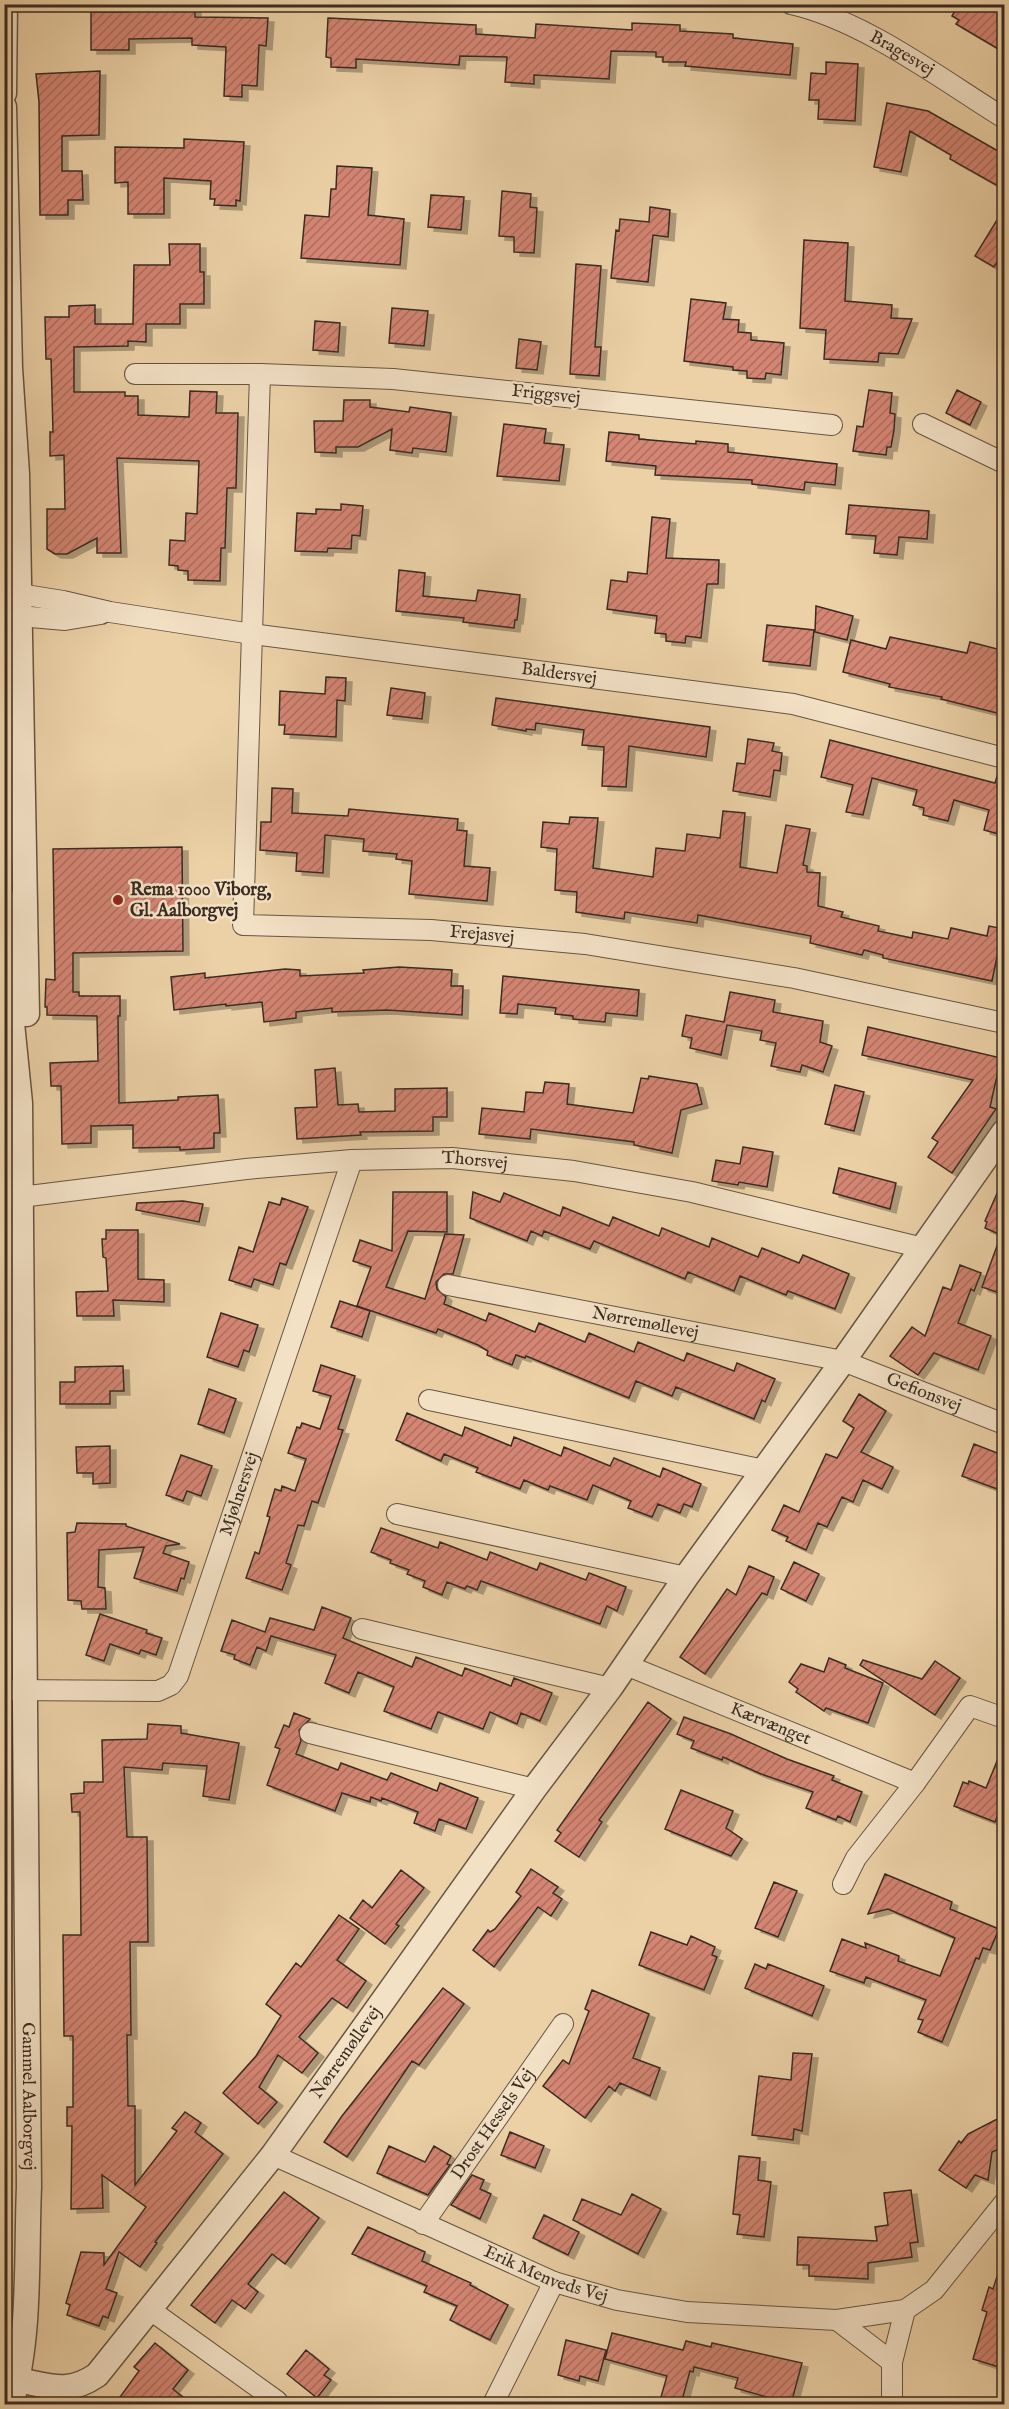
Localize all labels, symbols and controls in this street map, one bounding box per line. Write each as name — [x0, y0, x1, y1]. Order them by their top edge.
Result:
street label: Bragesvej — [866, 25, 939, 82]
street label: Friggsvej — [511, 380, 581, 410]
street label: Baldersvej — [520, 657, 598, 690]
place label: Rema 1000 Viborg, Gl. Aalborgvej — [130, 879, 272, 923]
marker: Rema 1000 Viborg, Gl. Aalborgvej — [111, 893, 125, 907]
street label: Frejasvej — [449, 920, 515, 949]
street label: Thorsvej — [442, 1146, 509, 1175]
street label: Nørremøllevej — [590, 1301, 701, 1344]
street label: Gefionsvej — [883, 1367, 965, 1418]
street label: Mjølnersvej — [215, 1449, 264, 1539]
street label: Kærvænget — [727, 1697, 814, 1751]
street label: Nørremøllevej — [305, 2002, 387, 2103]
street label: Gammel Aalborgvej — [16, 2022, 40, 2171]
street label: Drost Hessels Vej — [446, 2064, 540, 2184]
street label: Erik Menveds Vej — [480, 2240, 610, 2308]

